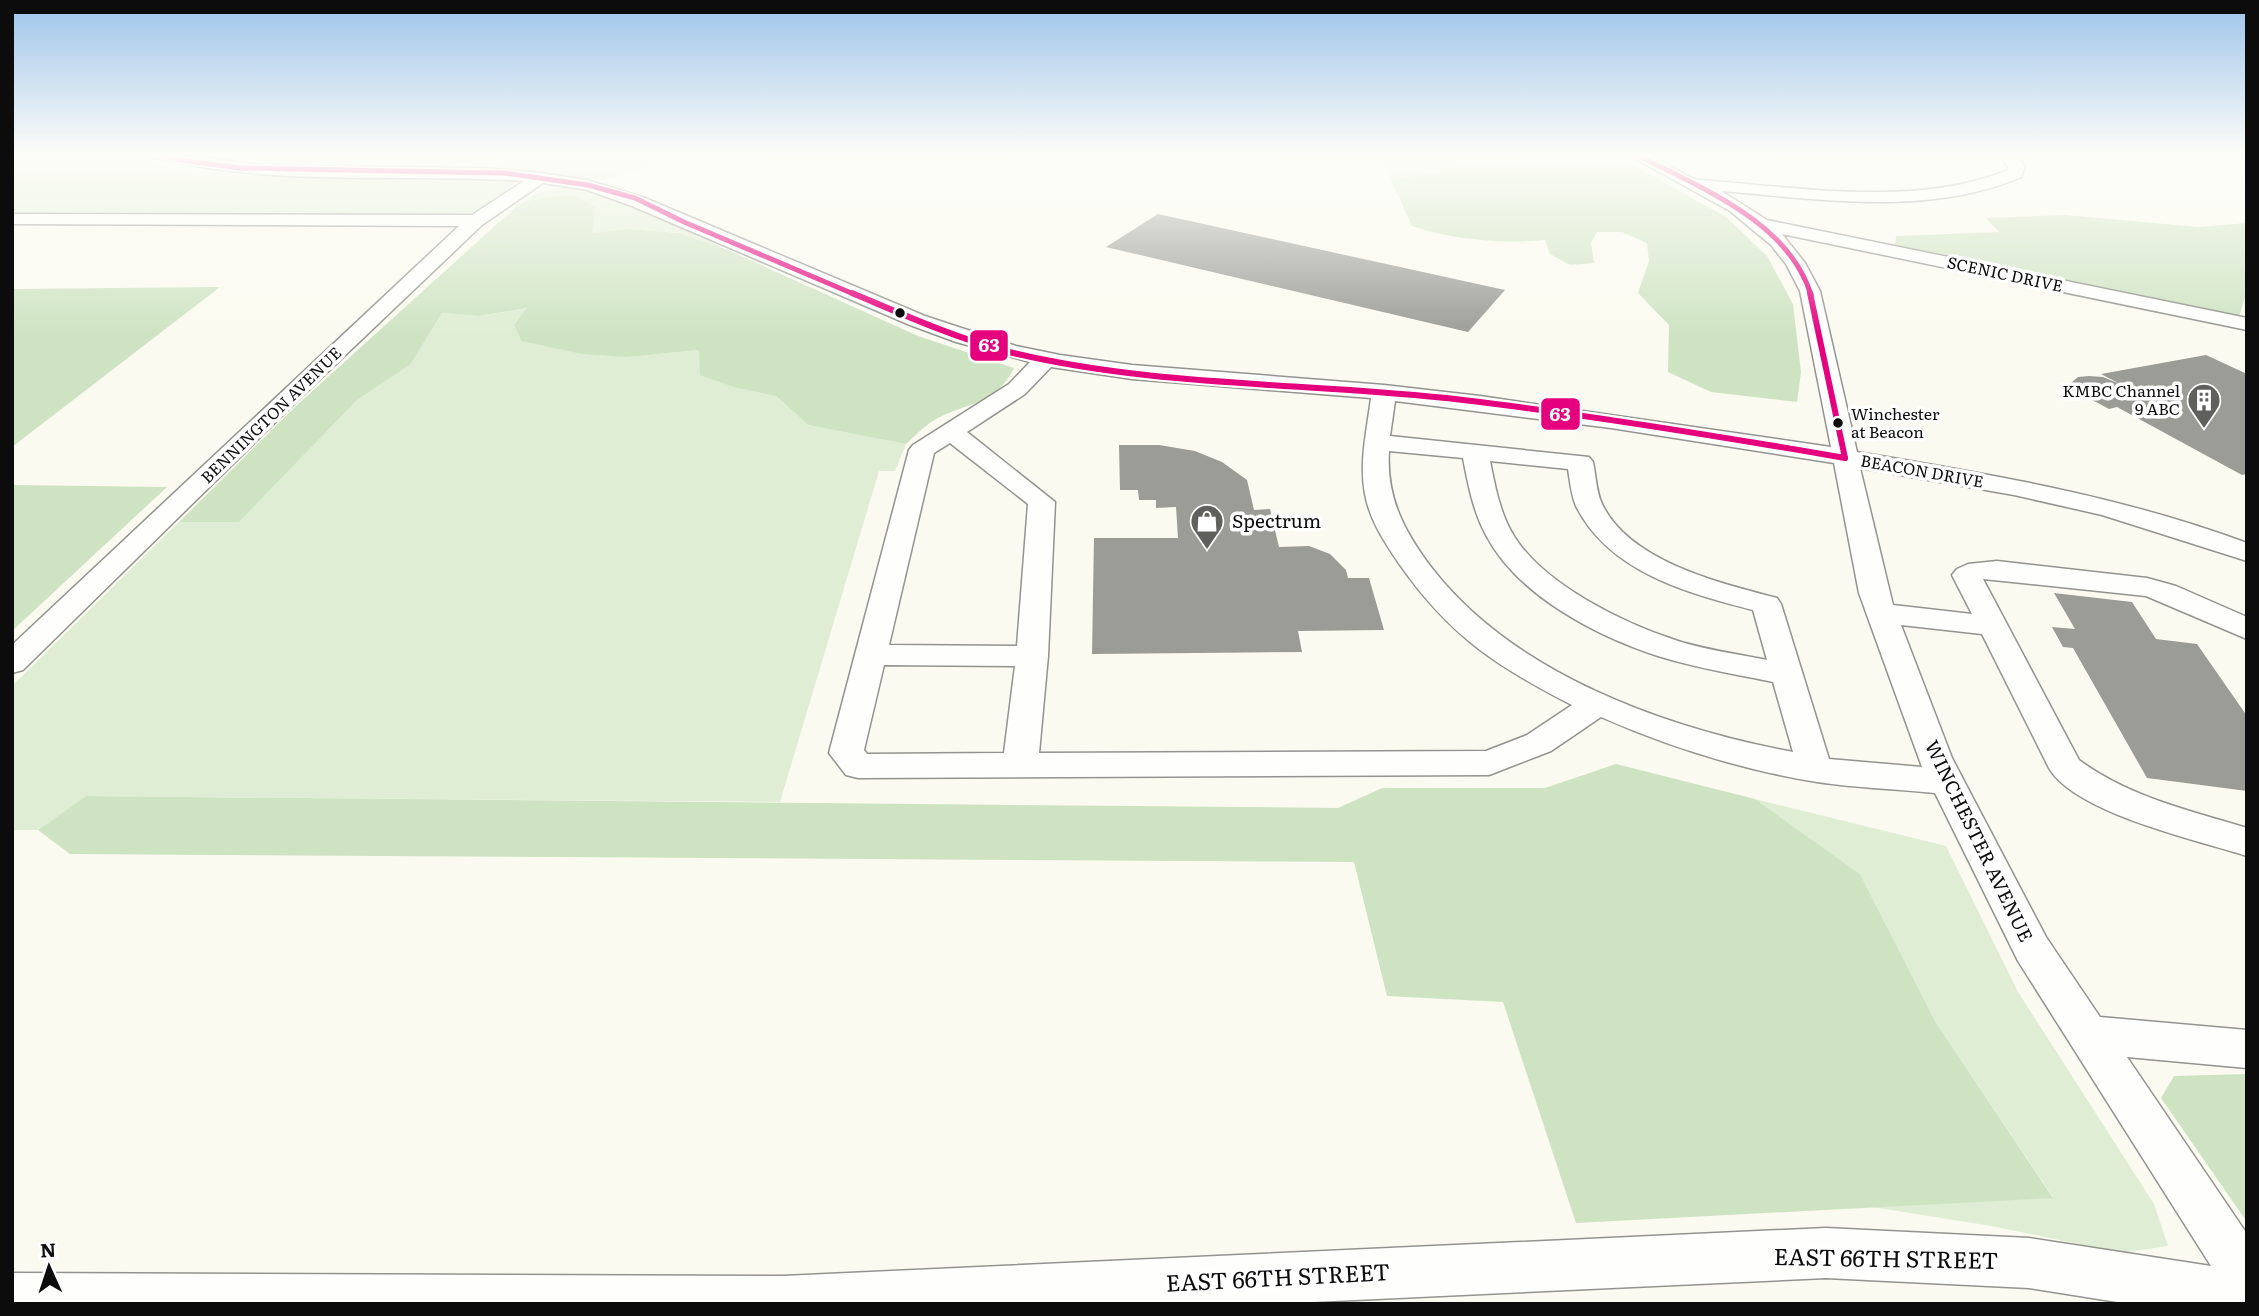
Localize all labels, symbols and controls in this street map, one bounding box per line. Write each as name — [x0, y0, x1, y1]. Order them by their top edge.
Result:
street label: SCENIC DRIVE — [1945, 249, 2065, 297]
unlabelled marker — [893, 306, 907, 320]
line badge: 63 — [969, 329, 1009, 362]
text: 63 — [978, 330, 1000, 358]
street label: BENNINGTON AVENUE — [195, 341, 346, 488]
place label: KMBC Channel 9 ABC — [2063, 378, 2180, 420]
building icon: KMBC Channel 9 ABC — [2185, 381, 2223, 430]
line badge: 63 — [1540, 397, 1581, 431]
text: 63 — [1549, 399, 1571, 427]
place label: Winchester at Beacon — [1851, 401, 1940, 443]
marker: Winchester at Beacon — [1831, 416, 1845, 430]
street label: BEACON DRIVE — [1859, 447, 1985, 493]
shop icon: Spectrum — [1188, 502, 1226, 551]
place label: Spectrum — [1232, 506, 1321, 534]
street label: WINCHESTER AVENUE — [1919, 735, 2041, 946]
north arrow — [14, 1232, 84, 1302]
text: N — [39, 1235, 57, 1263]
street label: EAST 66TH STREET — [1773, 1238, 1999, 1276]
street label: EAST 66TH STREET — [1165, 1253, 1391, 1299]

